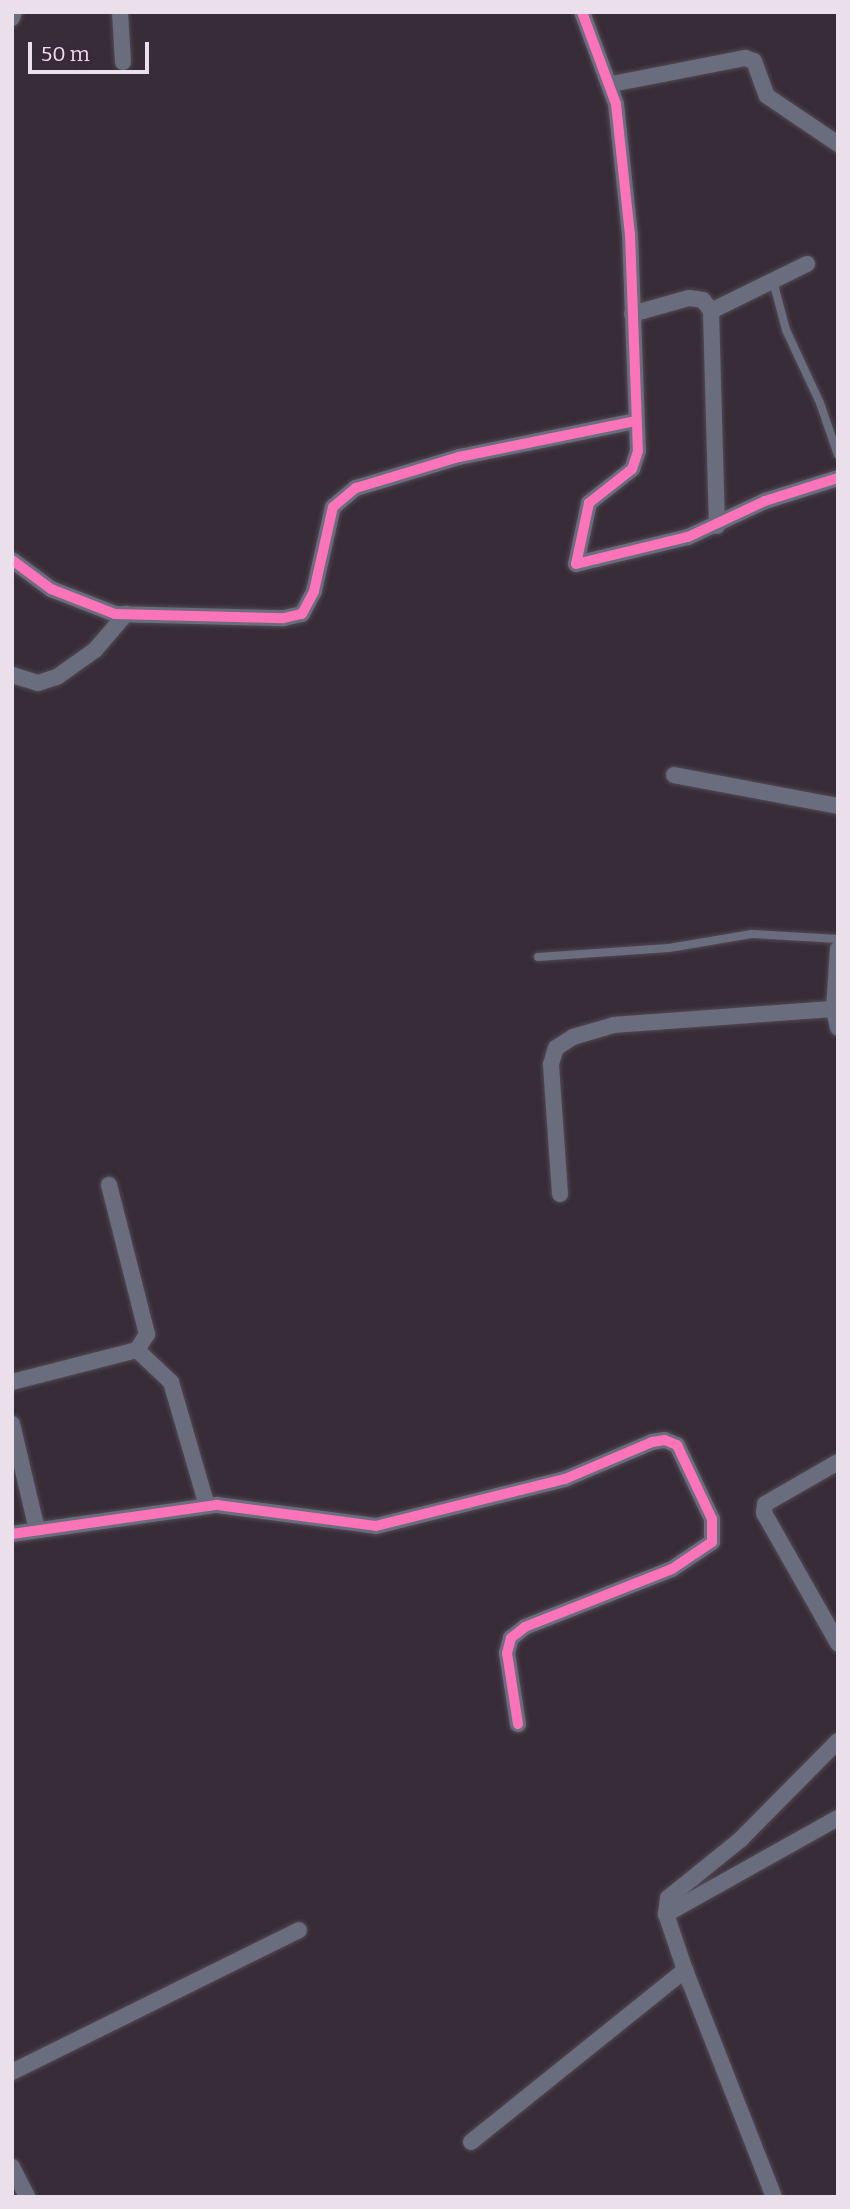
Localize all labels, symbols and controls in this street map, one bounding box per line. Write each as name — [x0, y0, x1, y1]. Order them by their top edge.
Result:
scale bar — [32, 28, 152, 72]
text: 50 m — [41, 41, 90, 67]

